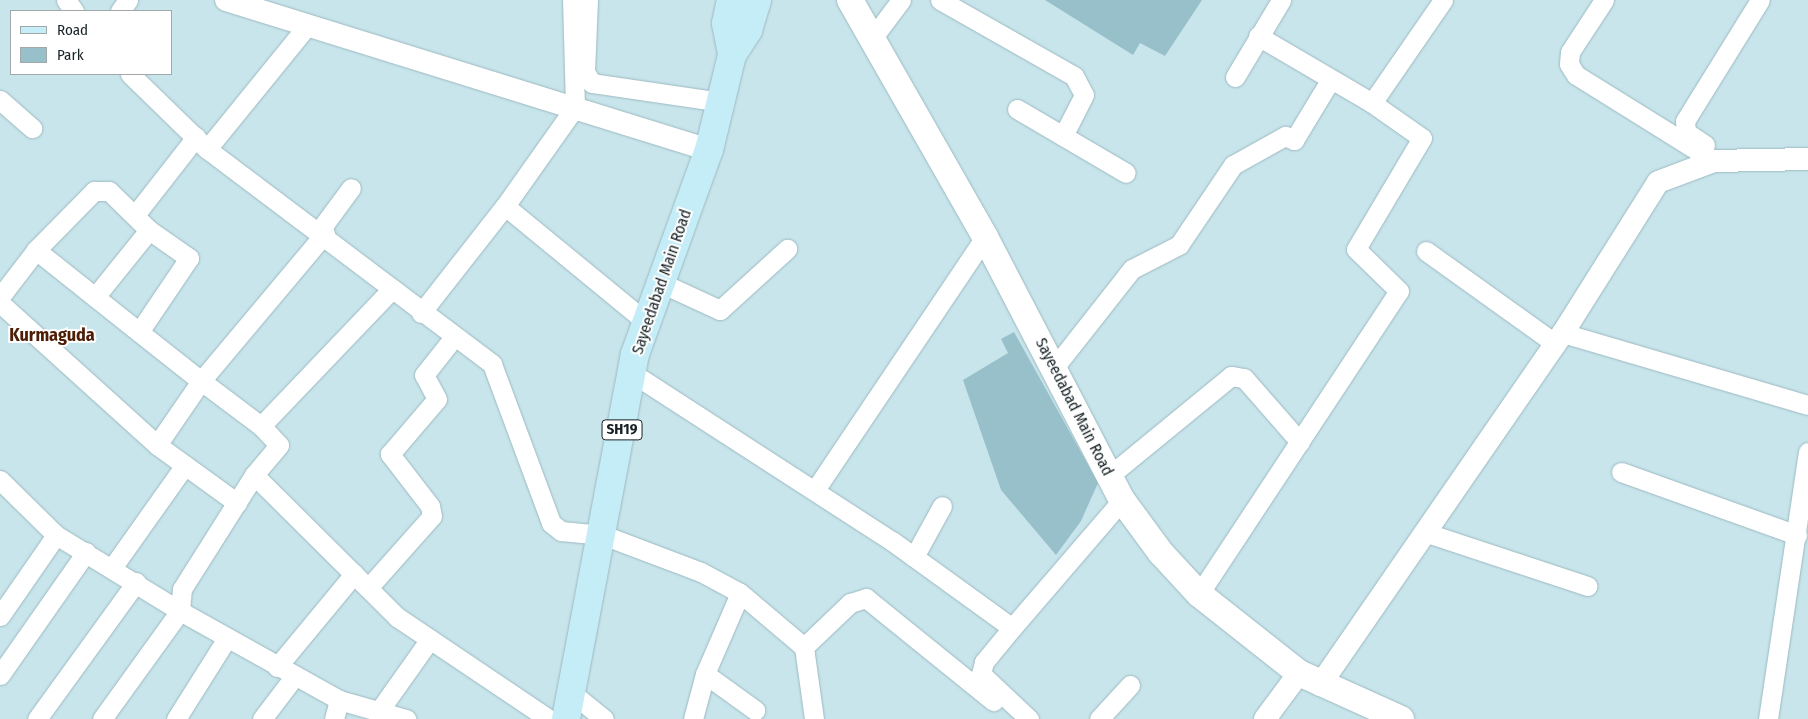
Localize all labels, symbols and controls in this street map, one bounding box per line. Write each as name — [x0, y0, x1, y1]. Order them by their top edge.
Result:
legend — [10, 10, 172, 75]
text: Road — [57, 21, 88, 39]
text: Park — [57, 46, 84, 64]
street label: Sayeedabad Main Road — [628, 207, 696, 357]
district label: Kurmaguda — [9, 324, 95, 346]
street label: Sayeedabad Main Road — [1031, 335, 1117, 479]
road number: SH19 — [601, 418, 643, 442]

